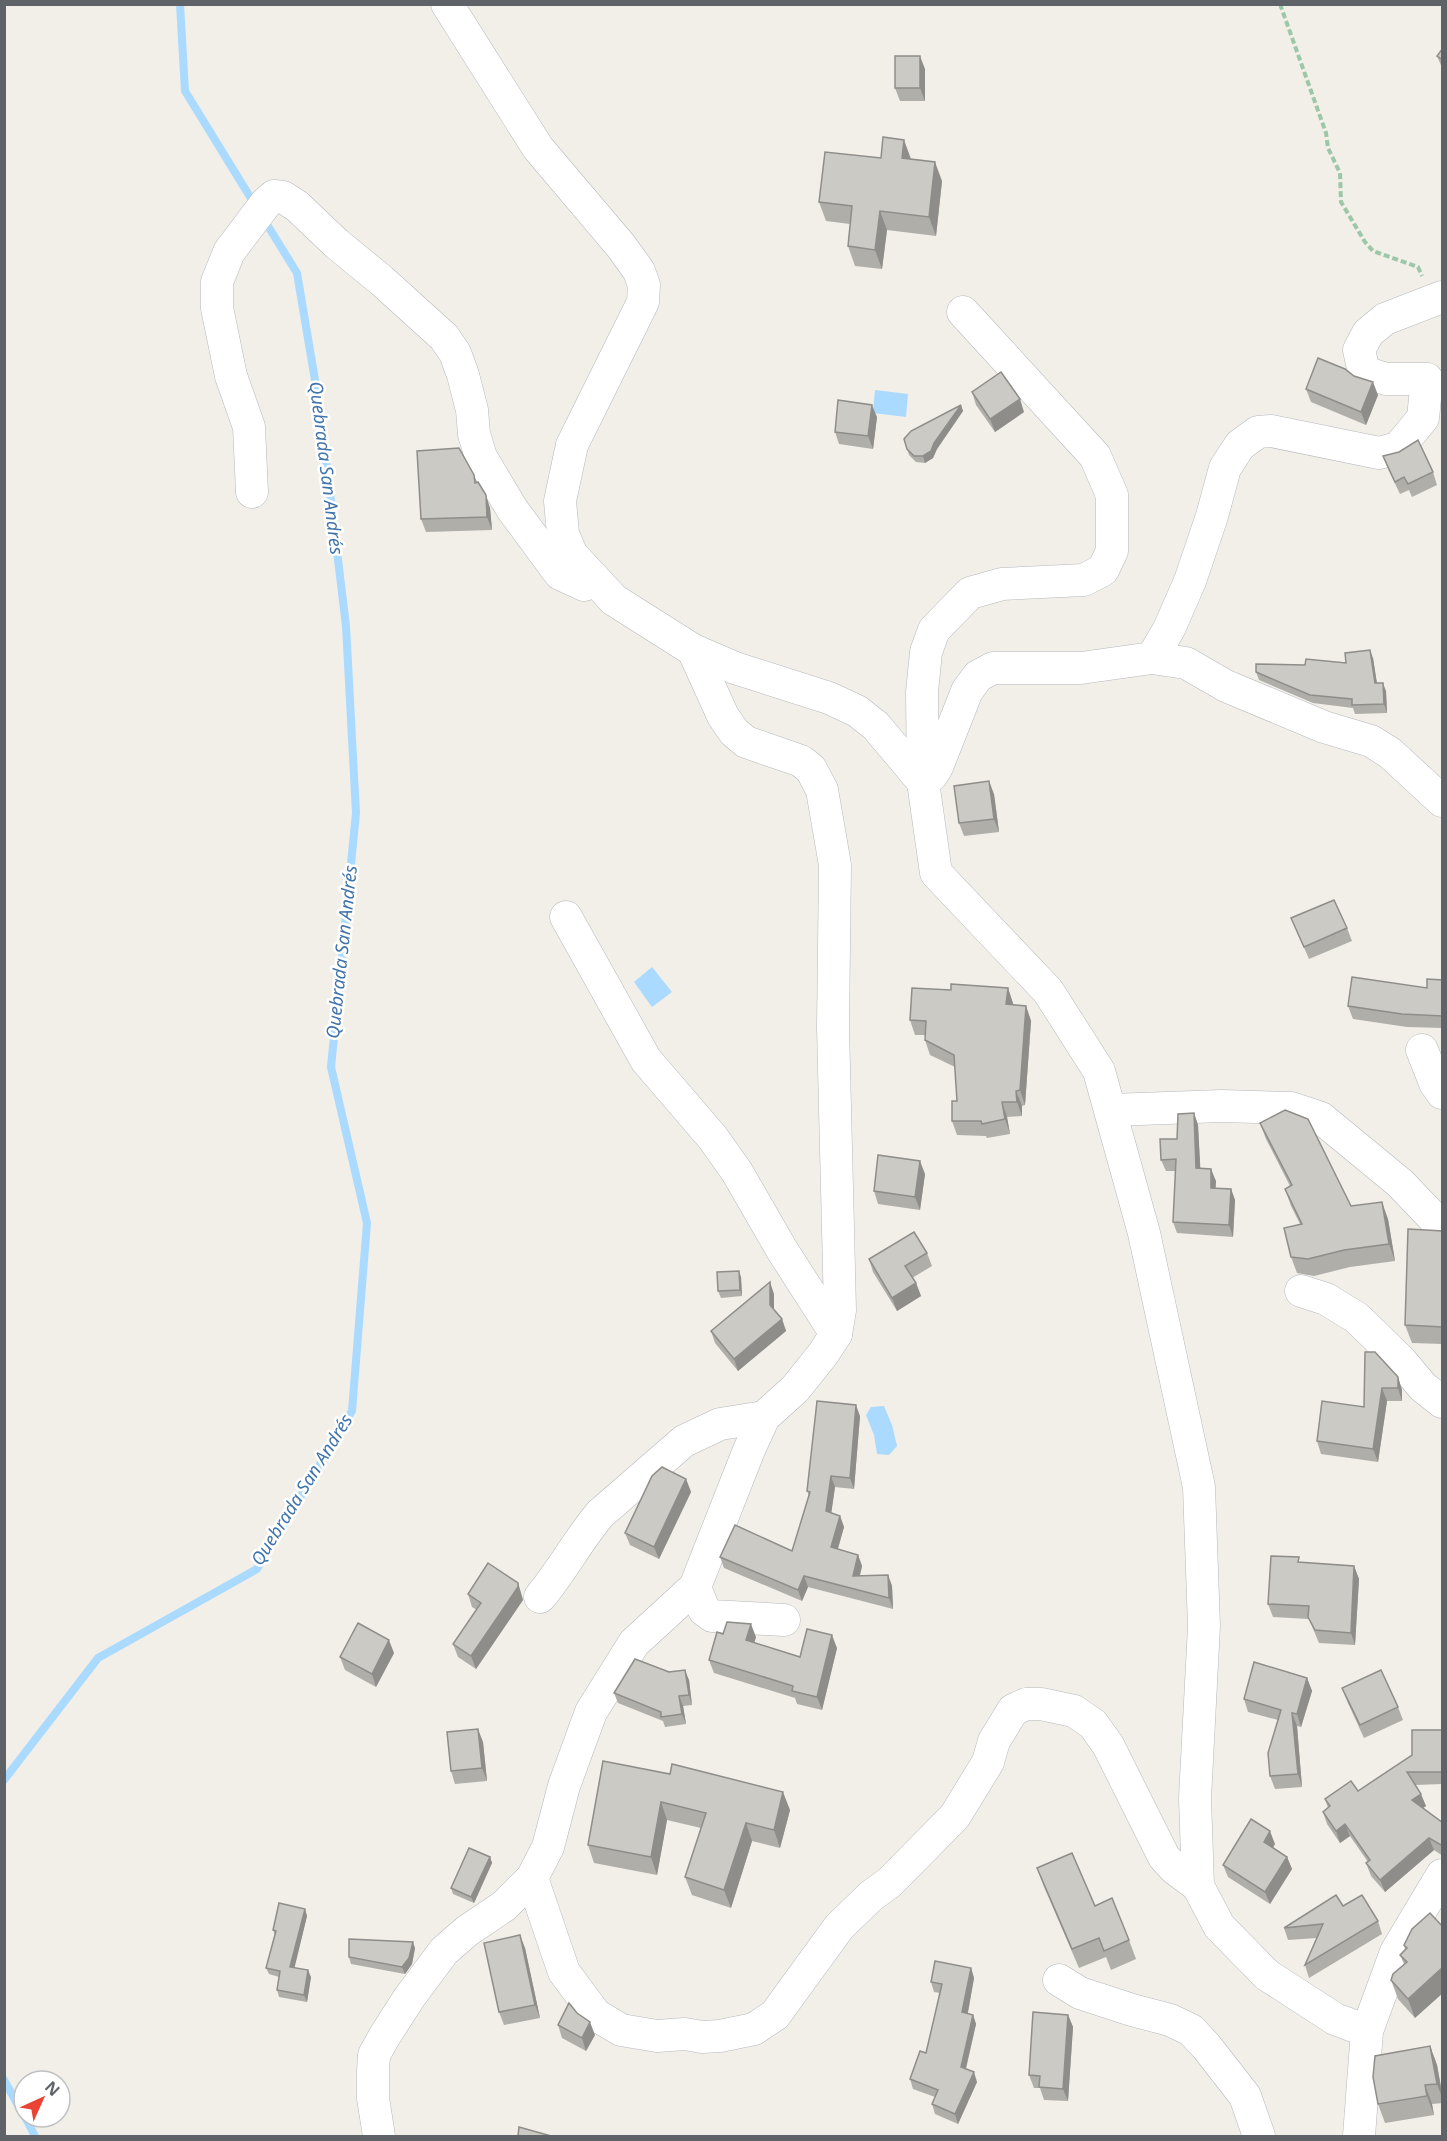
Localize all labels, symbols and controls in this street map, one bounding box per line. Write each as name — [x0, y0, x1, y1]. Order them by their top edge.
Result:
water label: Quebrada San Andrés — [304, 380, 350, 556]
water label: Quebrada San Andrés — [320, 864, 362, 1040]
water label: Quebrada San Andrés — [245, 1409, 358, 1570]
north arrow — [12, 2069, 72, 2129]
text: N — [40, 2076, 65, 2101]

